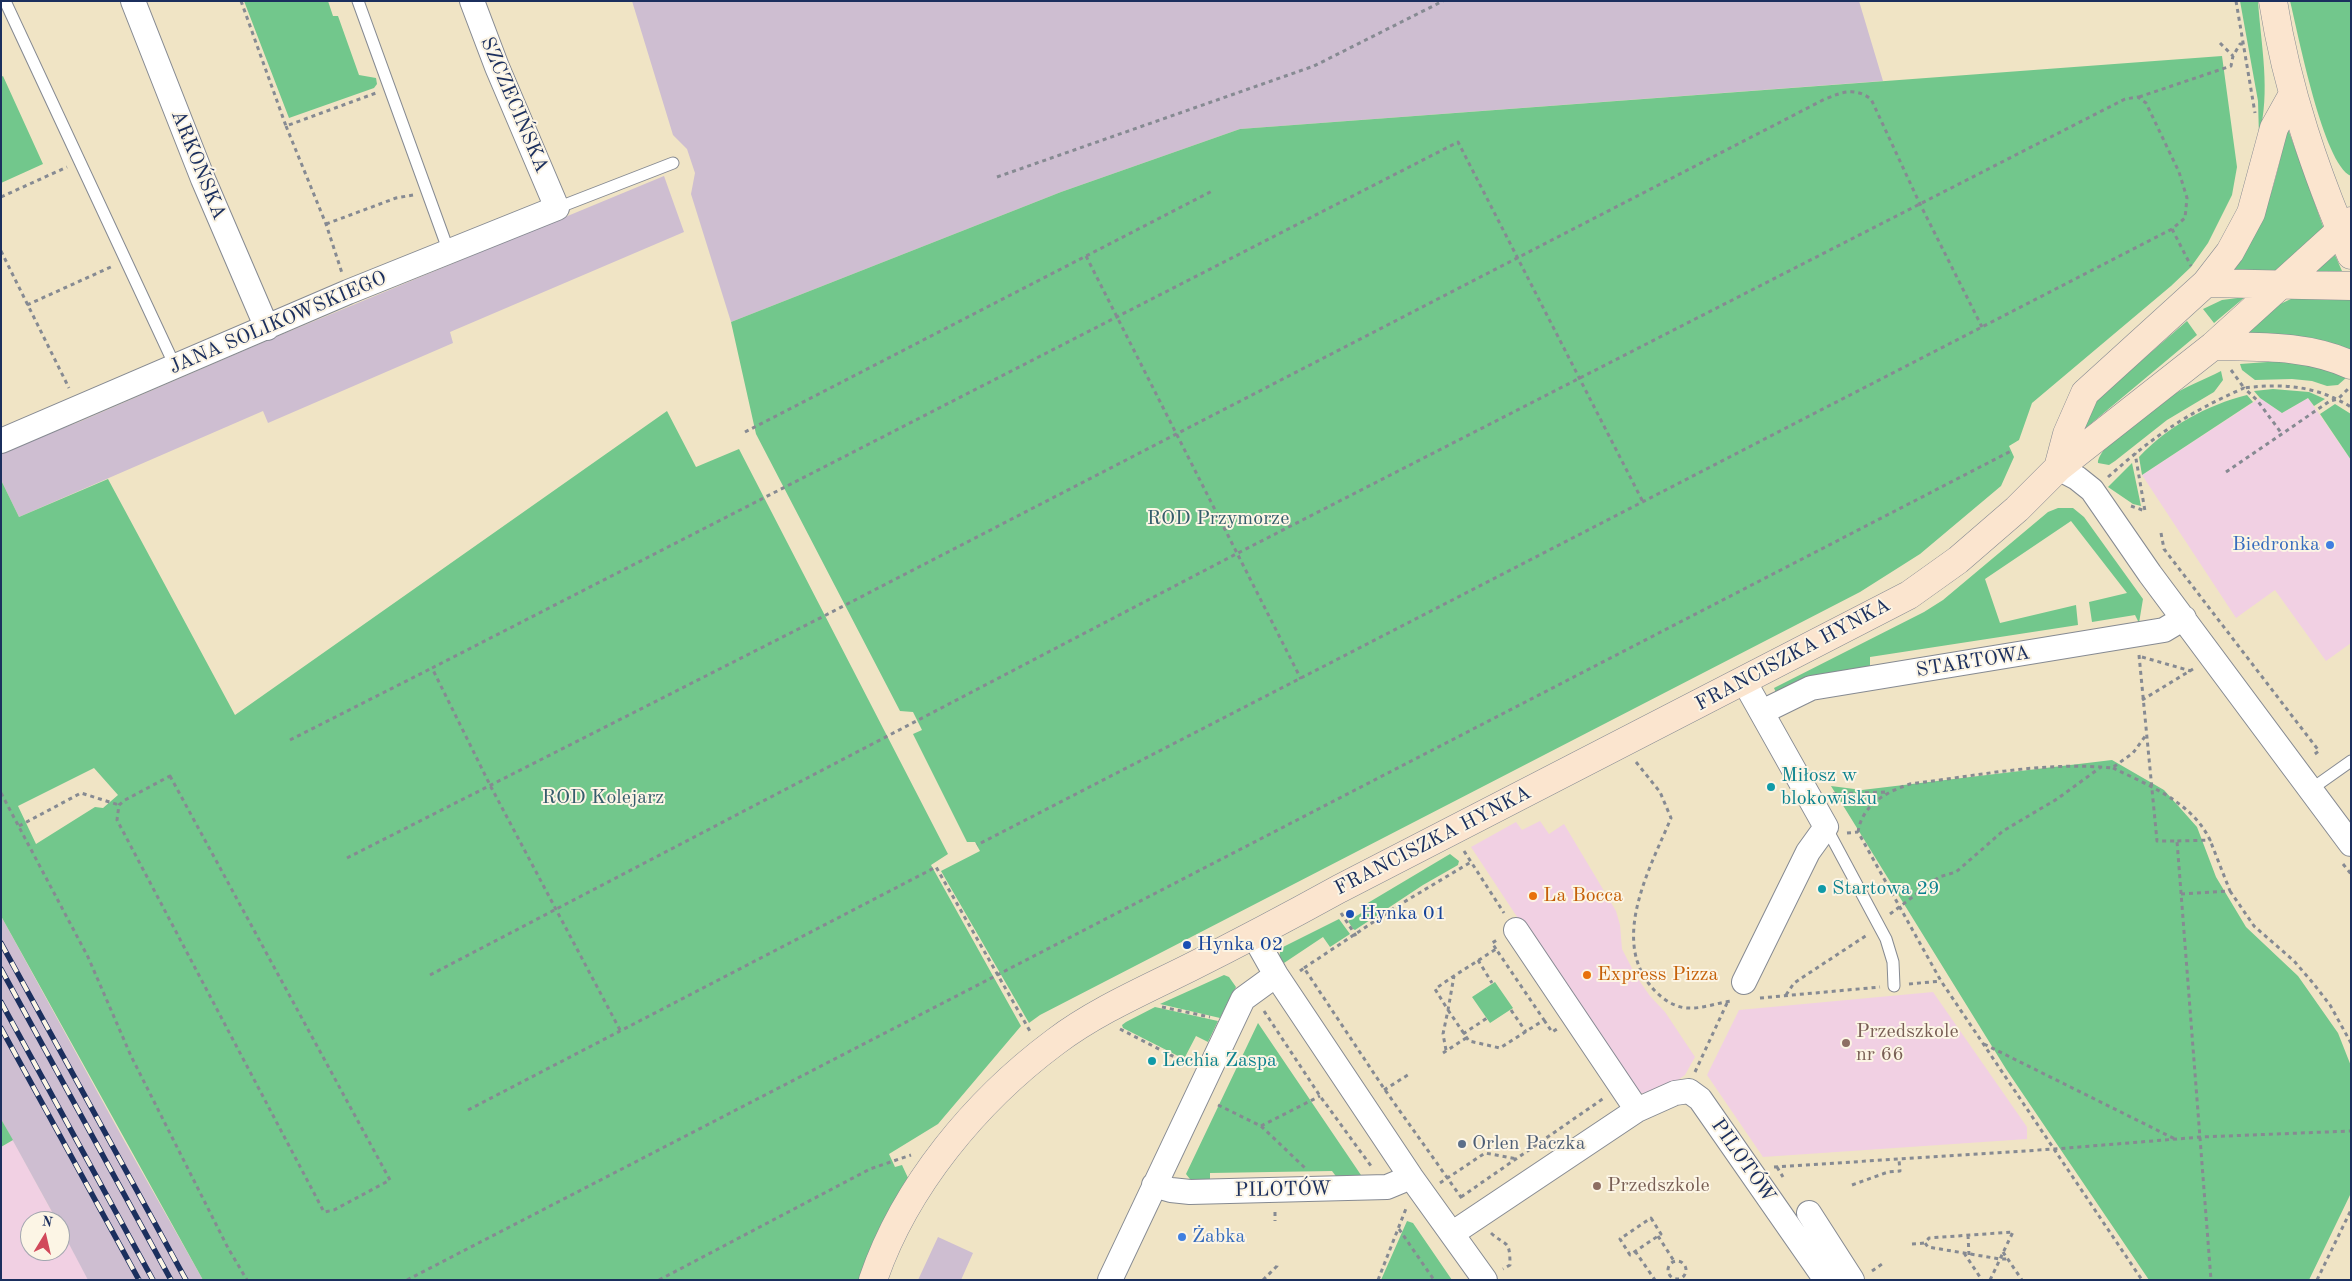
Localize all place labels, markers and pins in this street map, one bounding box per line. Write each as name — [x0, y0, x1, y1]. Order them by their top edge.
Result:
place label: Biedronka — [2232, 533, 2320, 557]
marker: Biedronka — [2324, 539, 2336, 551]
place label: Miłosz w blokowisku — [1781, 764, 1877, 811]
marker: Miłosz w blokowisku — [1765, 781, 1777, 793]
place label: Startowa 29 — [1832, 877, 1940, 901]
marker: Startowa 29 — [1816, 883, 1828, 895]
place label: La Bocca — [1543, 884, 1623, 908]
marker: La Bocca — [1527, 890, 1539, 902]
place label: Hynka 01 — [1360, 902, 1446, 926]
marker: Hynka 01 — [1344, 908, 1356, 920]
place label: Hynka 02 — [1197, 933, 1283, 957]
marker: Hynka 02 — [1181, 939, 1193, 951]
place label: Express Pizza — [1597, 963, 1718, 987]
marker: Express Pizza — [1581, 969, 1593, 981]
place label: Przedszkole nr 66 — [1856, 1020, 1959, 1067]
marker: Przedszkole nr 66 — [1840, 1037, 1852, 1049]
place label: Lechia Zaspa — [1162, 1049, 1277, 1073]
marker: Lechia Zaspa — [1146, 1055, 1158, 1067]
place label: Orlen Paczka — [1472, 1132, 1586, 1156]
marker: Orlen Paczka — [1456, 1138, 1468, 1150]
place label: Przedszkole — [1607, 1174, 1710, 1198]
marker: Przedszkole — [1591, 1180, 1603, 1192]
place label: Żabka — [1192, 1225, 1245, 1249]
marker: Żabka — [1176, 1231, 1188, 1243]

